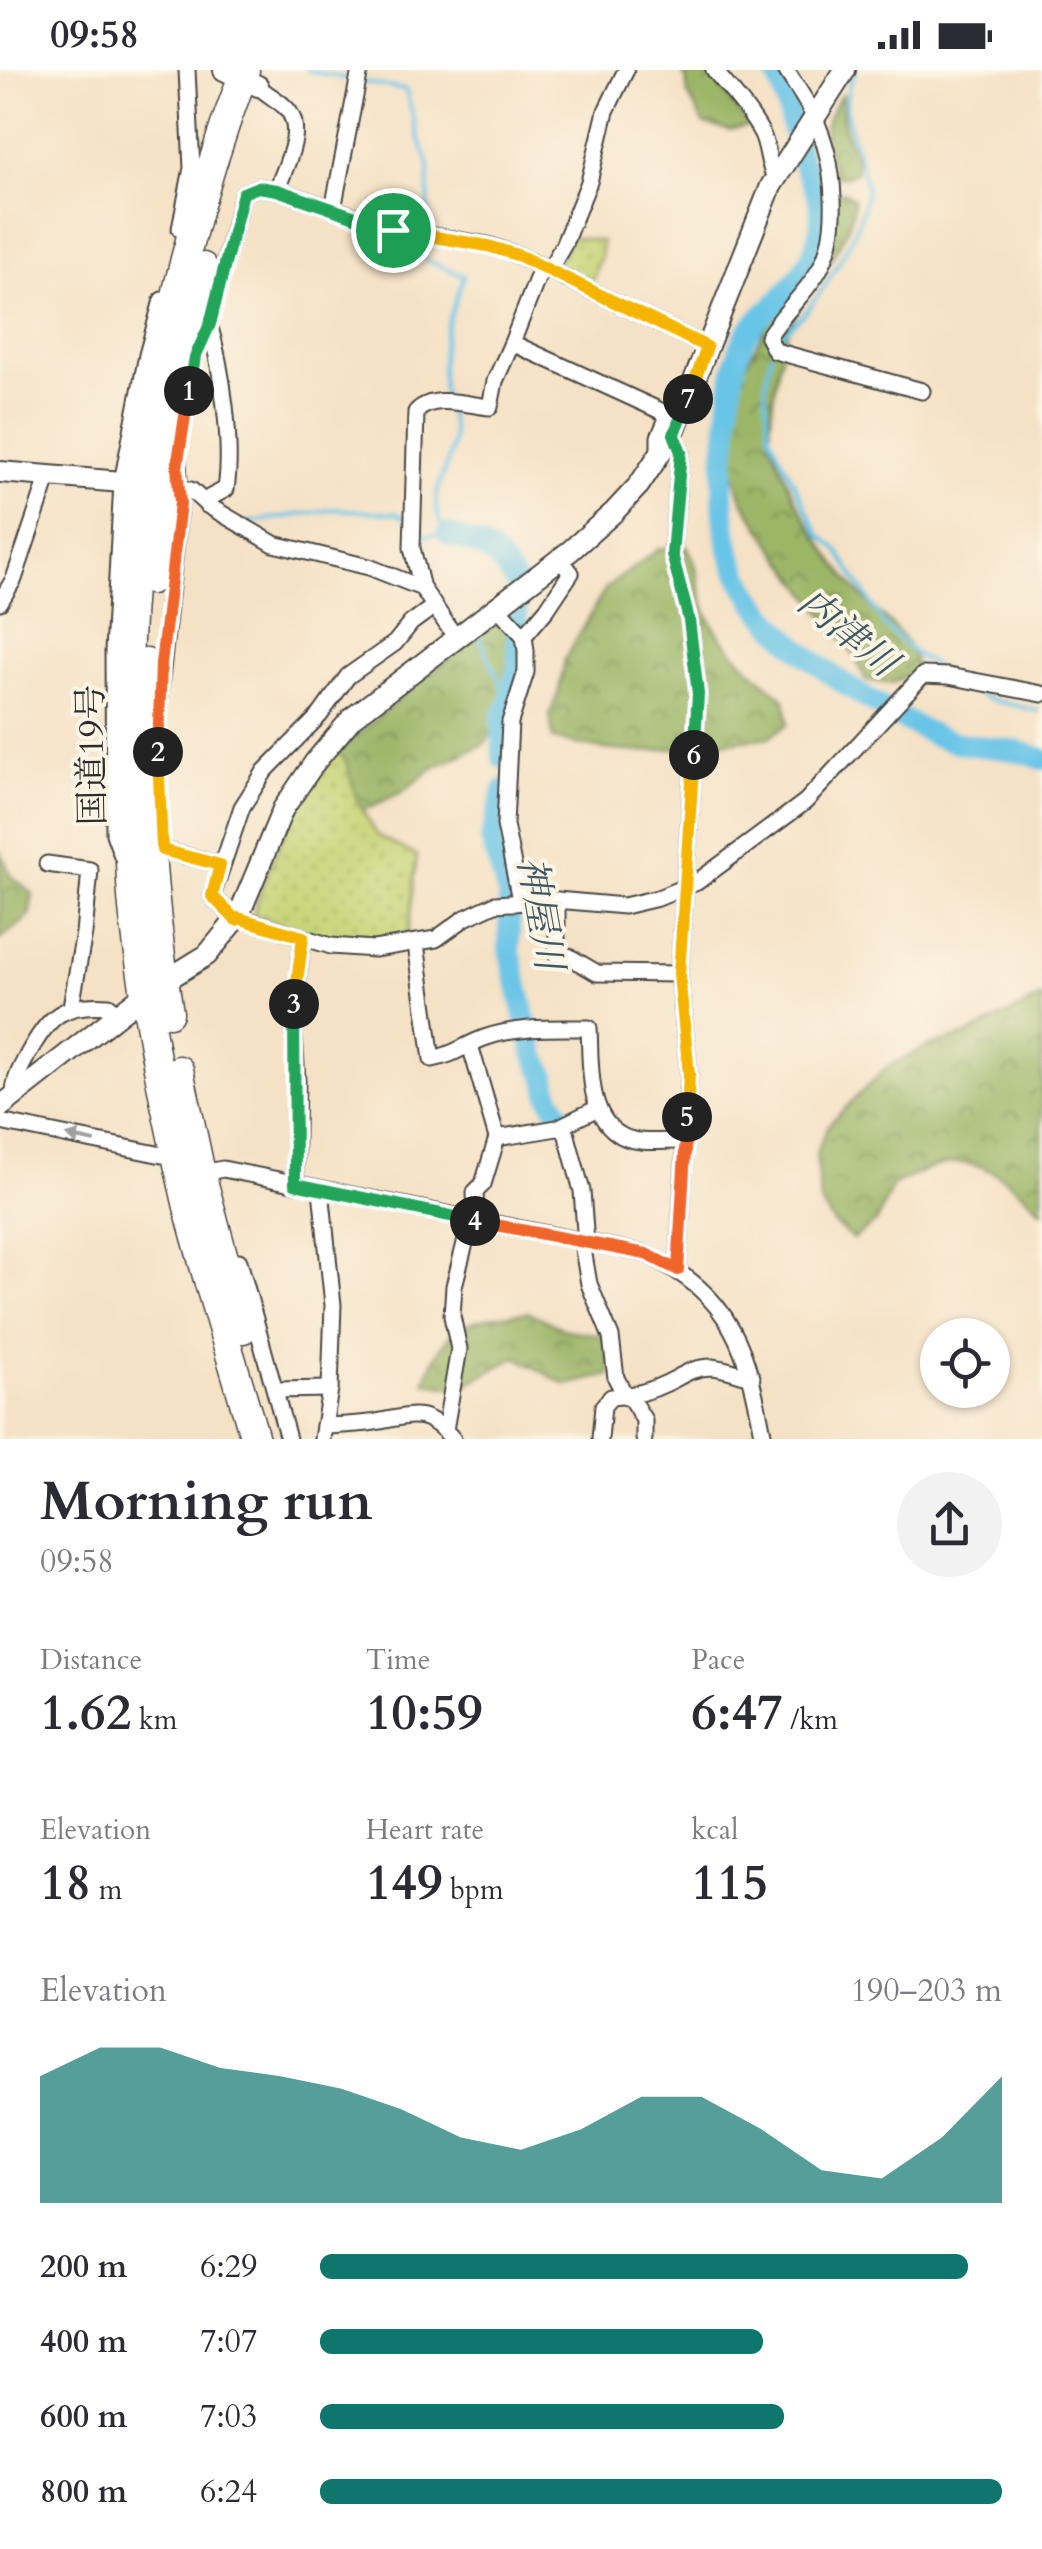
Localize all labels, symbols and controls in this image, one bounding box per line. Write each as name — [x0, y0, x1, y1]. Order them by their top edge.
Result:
text: 09:58 — [50, 9, 139, 61]
pin — [351, 188, 436, 273]
icon: arrive — [366, 203, 421, 258]
pin: 1 — [164, 366, 214, 416]
text: 1 — [182, 372, 196, 410]
pin: 7 — [663, 374, 713, 424]
text: 7 — [681, 380, 695, 418]
water label: 内津川 — [787, 577, 911, 691]
street label: 国道19号 — [67, 684, 117, 826]
pin: 2 — [133, 727, 183, 777]
pin: 6 — [669, 730, 719, 780]
text: 2 — [151, 733, 165, 771]
text: 6 — [687, 736, 701, 774]
water label: 神屋川 — [505, 853, 576, 978]
pin: 3 — [269, 979, 319, 1029]
text: 3 — [287, 985, 301, 1023]
pin: 5 — [662, 1092, 712, 1142]
text: 5 — [680, 1098, 694, 1136]
one-way arrow — [65, 1131, 96, 1147]
pin: 4 — [450, 1196, 500, 1246]
text: 4 — [468, 1202, 482, 1240]
map controls — [920, 1318, 1010, 1408]
button: locate — [920, 1318, 1010, 1408]
text: Morning run — [40, 1465, 373, 1539]
button: share — [897, 1472, 1002, 1577]
text: 09:58 — [40, 1540, 114, 1584]
text: Distance — [40, 1641, 142, 1679]
text: Time — [366, 1641, 430, 1679]
text: Pace — [691, 1641, 745, 1679]
text: 1.62 — [40, 1679, 131, 1747]
text: 10:59 — [366, 1679, 483, 1747]
text: 6:47 — [691, 1679, 783, 1747]
text: km — [131, 1701, 178, 1739]
text: /km — [783, 1701, 838, 1739]
text: Elevation — [40, 1811, 151, 1849]
text: Heart rate — [366, 1811, 484, 1849]
text: kcal — [691, 1811, 738, 1849]
text: 18 — [40, 1849, 91, 1917]
text: 149 — [366, 1849, 443, 1917]
text: 115 — [691, 1849, 768, 1917]
text: m — [91, 1871, 122, 1909]
text: bpm — [443, 1871, 504, 1909]
text: Elevation — [40, 1969, 167, 2013]
text: 190–203 m — [850, 1969, 1002, 2013]
text: 200 m — [40, 2245, 127, 2289]
text: 6:29 — [200, 2245, 257, 2289]
text: 400 m — [40, 2320, 127, 2364]
text: 7:07 — [200, 2320, 257, 2364]
text: 600 m — [40, 2395, 127, 2439]
text: 7:03 — [200, 2395, 257, 2439]
text: 800 m — [40, 2470, 127, 2514]
text: 6:24 — [200, 2470, 257, 2514]

